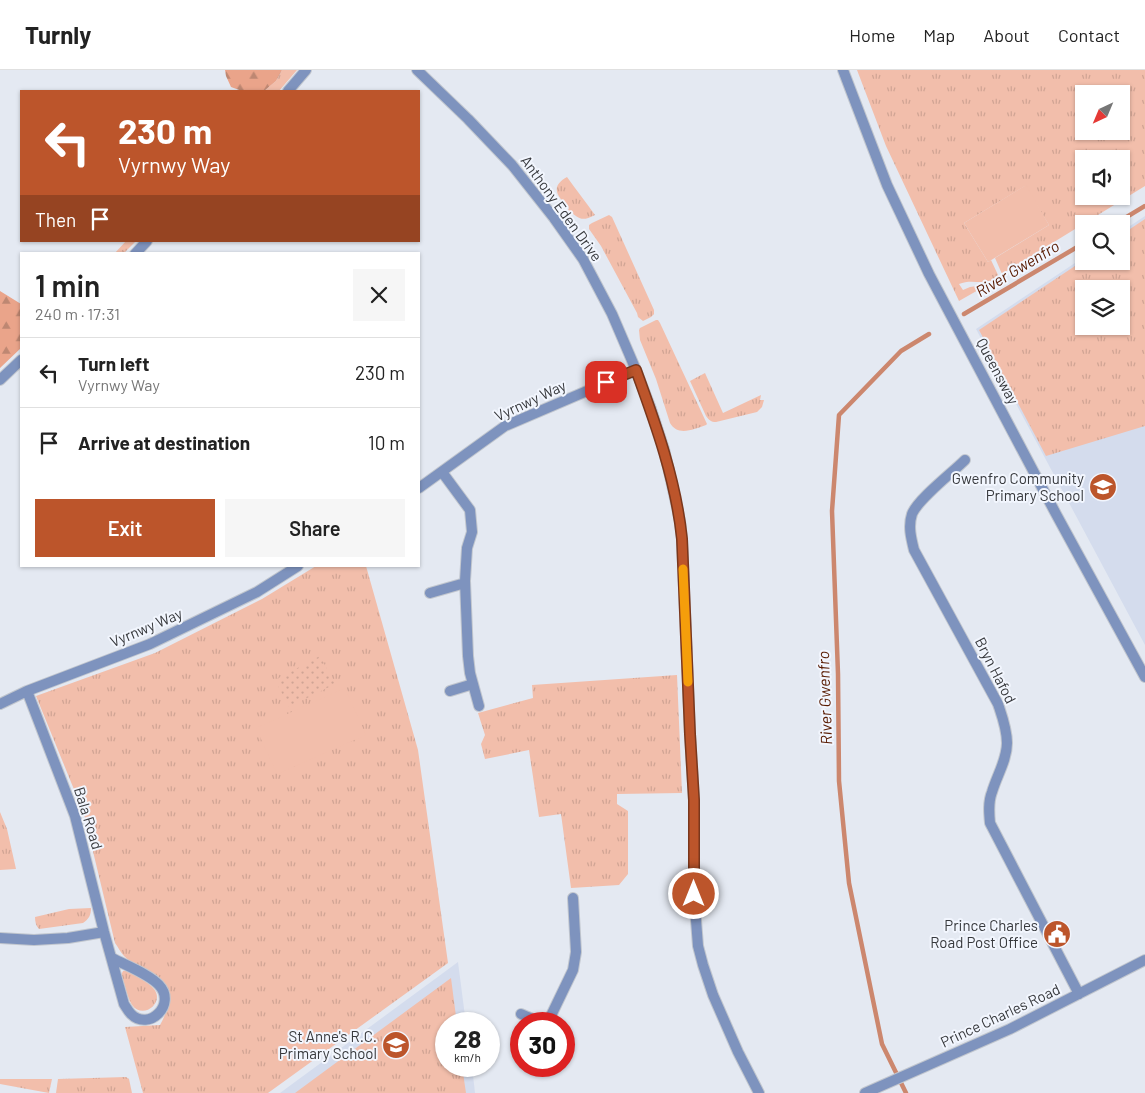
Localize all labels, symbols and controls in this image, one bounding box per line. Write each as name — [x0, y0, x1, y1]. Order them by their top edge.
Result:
text: Turnly — [25, 20, 91, 49]
text: Home — [849, 24, 895, 46]
text: Map — [923, 24, 955, 46]
text: About — [983, 24, 1030, 46]
text: Contact — [1058, 24, 1120, 46]
north arrow — [1075, 85, 1130, 140]
map controls — [1075, 85, 1130, 335]
text: 230 m — [118, 109, 212, 151]
icon: left — [35, 110, 100, 175]
button: sound — [1075, 150, 1130, 205]
text: Vyrnwy Way — [118, 151, 231, 177]
street label: Anthony Eden Drive — [518, 152, 606, 264]
icon: arrive — [86, 205, 114, 233]
text: Then — [35, 208, 76, 231]
button: search — [1075, 215, 1130, 270]
water label: River Gwenfro — [972, 236, 1062, 300]
text: 1 min — [35, 267, 100, 303]
button: close — [353, 269, 405, 321]
button: layers — [1075, 280, 1130, 335]
text: 240 m · 17:31 — [35, 304, 120, 323]
street label: Queensway — [973, 335, 1023, 407]
text: Turn left — [78, 352, 149, 375]
icon: left — [35, 359, 63, 387]
text: 230 m — [355, 361, 405, 384]
pin — [585, 361, 627, 403]
icon: arrive — [592, 368, 620, 396]
text: Vyrnwy Way — [78, 375, 160, 394]
street label: Vyrnwy Way — [491, 376, 569, 424]
icon: arrive — [35, 429, 63, 457]
text: Arrive at destination — [78, 431, 250, 454]
text: 10 m — [368, 431, 405, 454]
place label: Gwenfro Community Primary School — [952, 469, 1084, 504]
school or university icon: Gwenfro Community Primary School — [1088, 472, 1118, 502]
button: Exit — [35, 499, 215, 557]
button: Share — [225, 499, 405, 557]
street label: Vyrnwy Way — [107, 604, 185, 650]
street label: Bryn Hafod — [972, 634, 1020, 706]
water label: River Gwenfro — [813, 651, 835, 745]
street label: Bala Road — [71, 785, 107, 851]
position arrow — [667, 867, 719, 919]
place label: Prince Charles Road Post Office — [930, 916, 1038, 951]
public building icon: Prince Charles Road Post Office — [1042, 919, 1072, 949]
street label: Prince Charles Road — [937, 979, 1063, 1051]
speed limit sign: 30 — [510, 1012, 575, 1077]
text: 28 — [454, 1023, 481, 1053]
place label: St Anne's R.C. Primary School — [279, 1027, 377, 1062]
school or university icon: St Anne's R.C. Primary School — [381, 1030, 411, 1060]
text: km/h — [454, 1050, 481, 1064]

